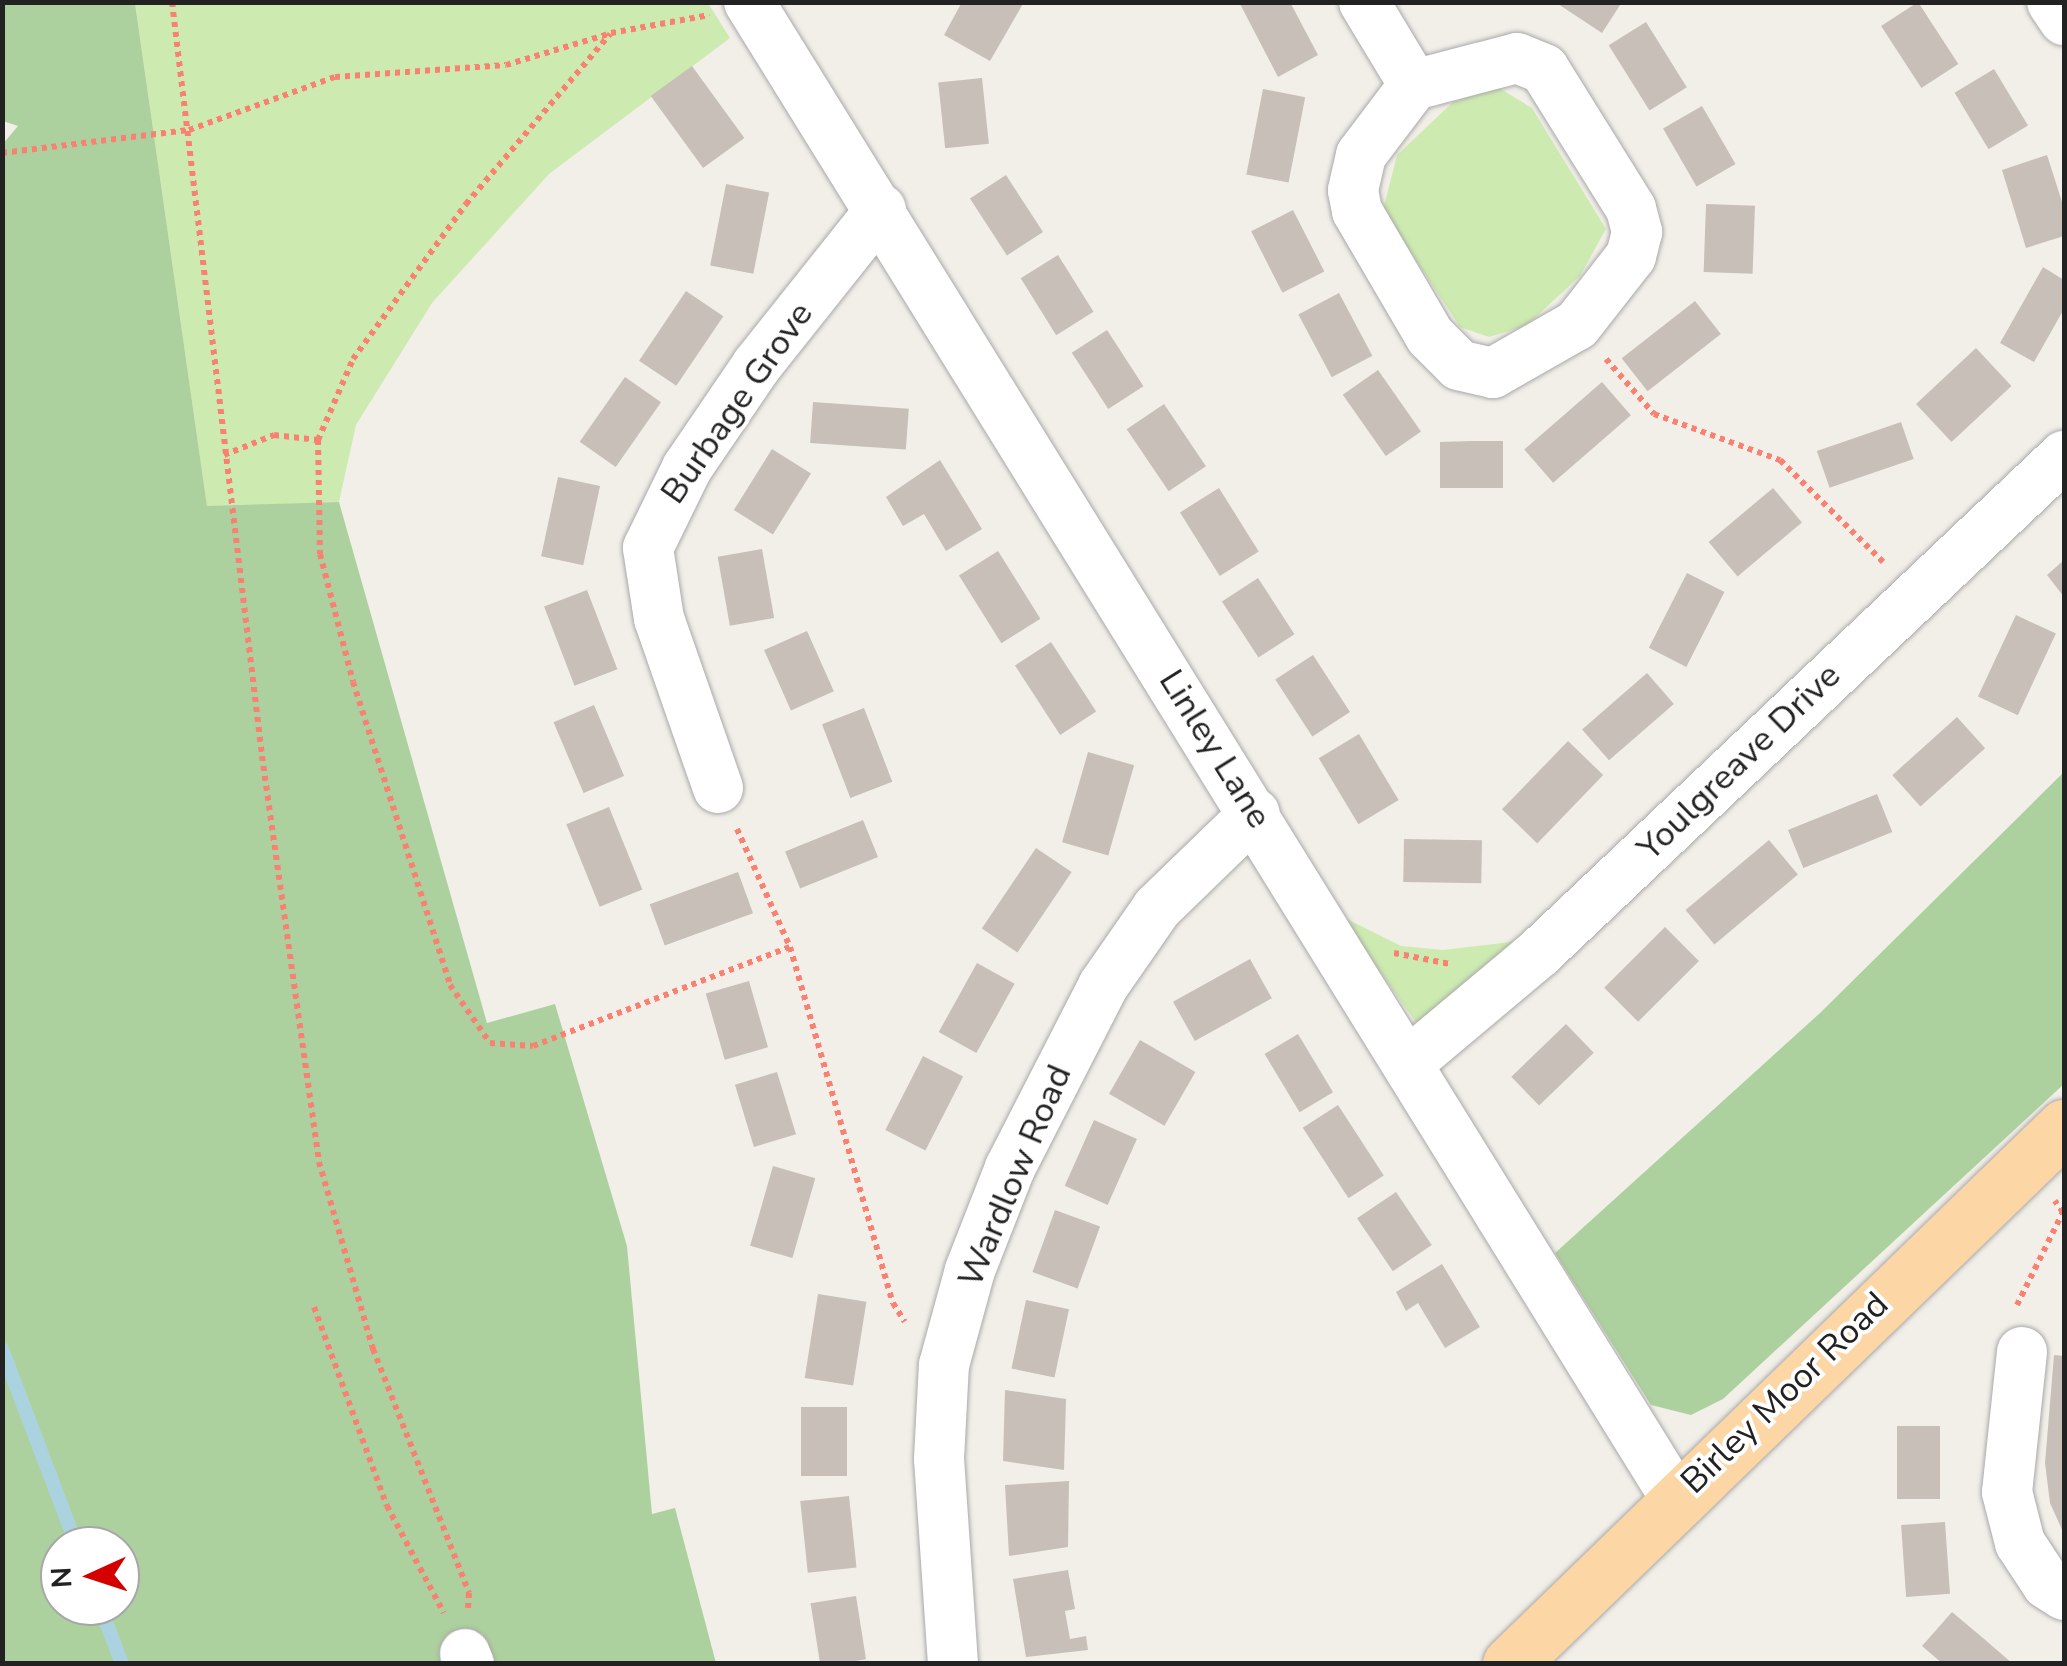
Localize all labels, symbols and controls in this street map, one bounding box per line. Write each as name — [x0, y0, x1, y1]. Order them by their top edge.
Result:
street label: Burbage Grove — [652, 294, 822, 512]
street label: Youlgreave Drive — [1629, 655, 1849, 869]
street label: Linley Lane — [1150, 662, 1280, 836]
street label: Wardlow Road — [949, 1059, 1081, 1293]
street label: Birley Moor Road — [1673, 1284, 1897, 1502]
north arrow — [40, 1526, 140, 1626]
text: N — [43, 1566, 82, 1589]

